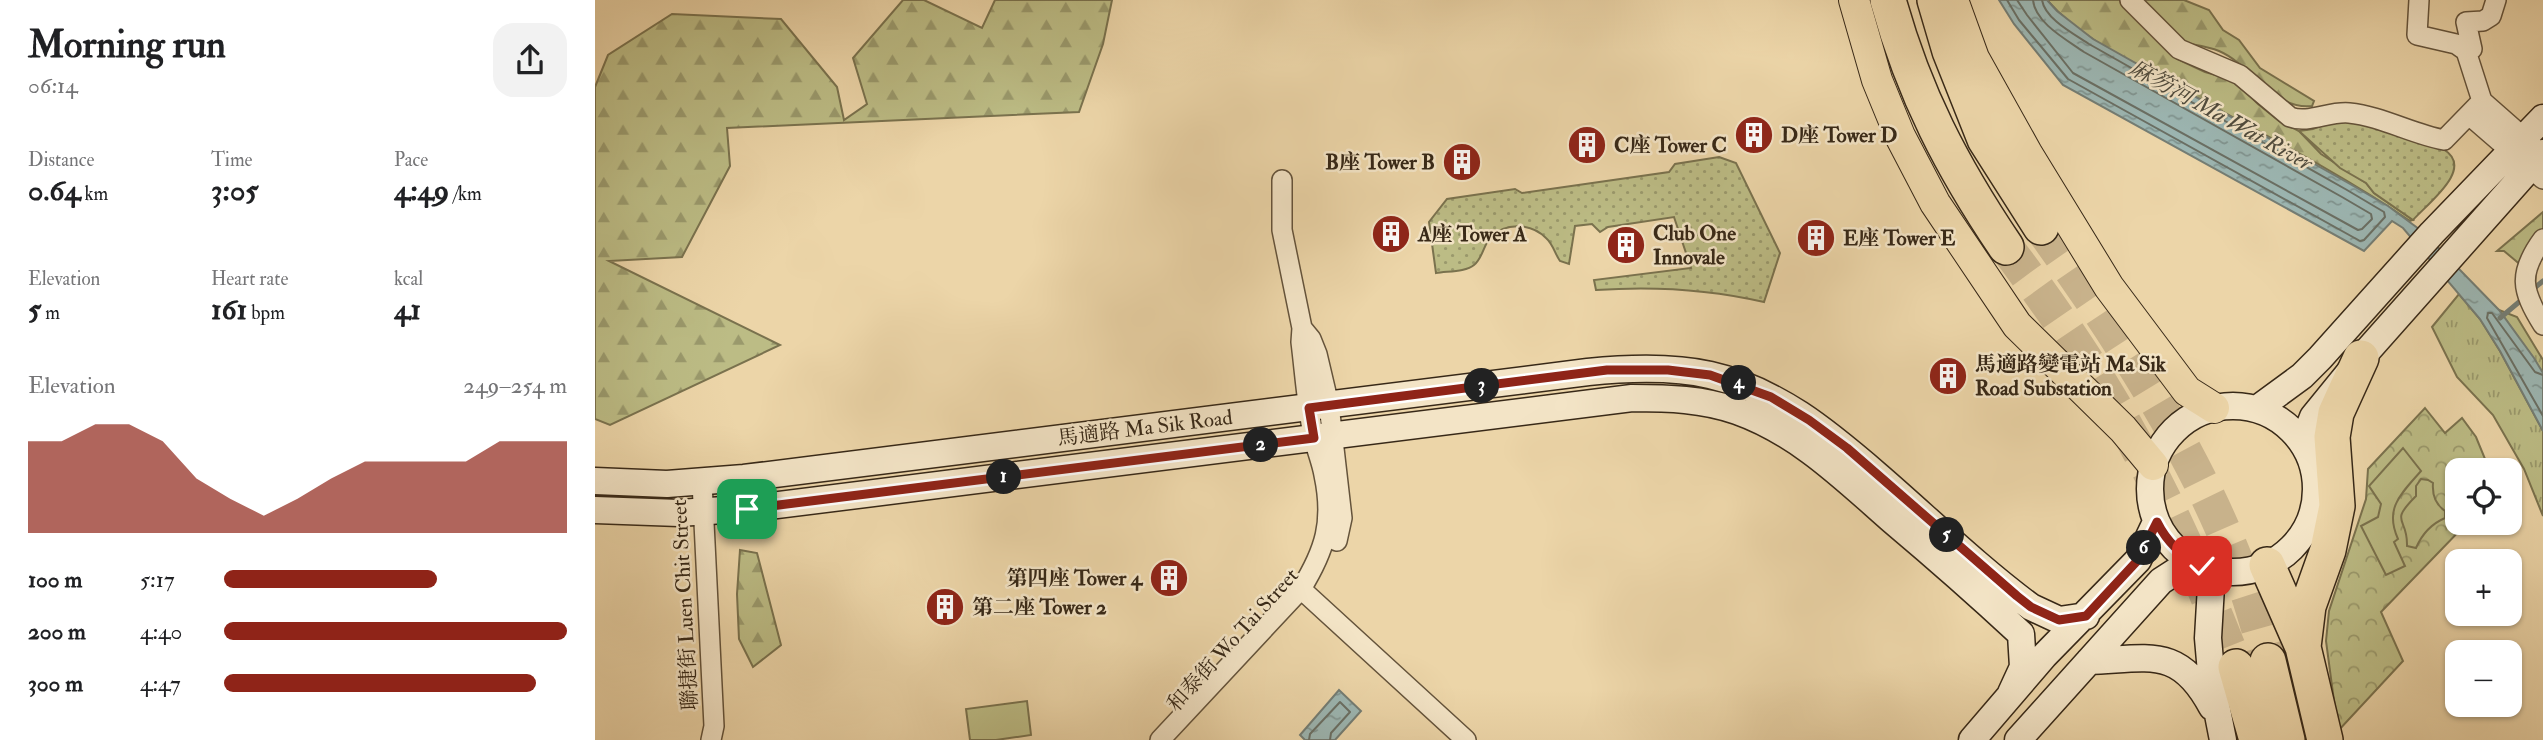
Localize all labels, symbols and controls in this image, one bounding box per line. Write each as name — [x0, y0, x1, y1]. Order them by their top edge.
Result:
text: Morning run — [28, 21, 226, 69]
button: share — [493, 23, 567, 97]
water label: 麻笏河 Ma Wat River — [2124, 53, 2319, 178]
text: 06:14 — [28, 71, 78, 100]
building icon: D座 Tower D — [1733, 114, 1775, 156]
place label: D座 Tower D — [1781, 122, 1897, 149]
building icon: C座 Tower C — [1566, 124, 1608, 166]
place label: C座 Tower C — [1614, 132, 1727, 159]
building icon: B座 Tower B — [1441, 141, 1483, 183]
text: Distance — [28, 148, 94, 172]
text: Time — [211, 148, 253, 172]
text: Pace — [394, 148, 428, 172]
place label: B座 Tower B — [1325, 149, 1435, 176]
text: 0.64 — [28, 172, 81, 209]
text: 3:05 — [211, 172, 259, 209]
text: 4:49 — [394, 172, 449, 209]
text: km — [81, 182, 108, 206]
text: /km — [449, 182, 482, 206]
building icon: A座 Tower A — [1370, 213, 1412, 255]
building icon: E座 Tower E — [1795, 217, 1837, 259]
place label: Club One Innovale — [1653, 220, 1736, 271]
place label: A座 Tower A — [1417, 221, 1527, 248]
building icon: Club One Innovale — [1605, 224, 1647, 266]
place label: E座 Tower E — [1843, 225, 1955, 252]
text: Elevation — [28, 267, 100, 291]
text: Heart rate — [211, 267, 288, 291]
text: kcal — [394, 267, 423, 291]
text: 5 — [28, 291, 41, 328]
text: 161 — [211, 291, 247, 328]
text: 41 — [394, 291, 421, 328]
text: m — [41, 301, 60, 325]
text: bpm — [247, 301, 285, 325]
place label: 馬適路變電站 Ma Sik Road Substation — [1975, 351, 2167, 402]
building icon: 馬適路變電站 Ma Sik Road Substation — [1927, 355, 1969, 397]
pin: 4 — [1721, 366, 1757, 400]
pin: 3 — [1465, 368, 1499, 404]
text: 4 — [1733, 370, 1744, 394]
text: Elevation — [28, 371, 116, 400]
text: 249–254 m — [463, 371, 567, 400]
text: 3 — [1478, 373, 1485, 397]
street label: 馬適路 Ma Sik Road — [1056, 404, 1235, 452]
pin: 2 — [1243, 428, 1279, 462]
text: 2 — [1256, 432, 1265, 456]
map controls — [2445, 458, 2522, 717]
button: locate — [2445, 458, 2522, 535]
pin: 1 — [987, 460, 1021, 494]
text: 1 — [1000, 464, 1007, 488]
pin — [717, 479, 777, 539]
icon: arrive — [728, 490, 766, 528]
street label: 聯捷街 Luen Chit Street — [666, 499, 704, 711]
pin: 5 — [1929, 518, 1965, 552]
text: 5 — [1942, 522, 1951, 546]
pin: 6 — [2127, 530, 2161, 566]
text: 6 — [2139, 535, 2148, 559]
pin — [2172, 536, 2232, 596]
icon: check — [2183, 547, 2221, 585]
button: + — [2445, 549, 2522, 626]
building icon: 第四座 Tower 4 — [1148, 557, 1190, 599]
street label: 和泰街 Wo Tai Street — [1161, 562, 1305, 717]
text: 100 m — [28, 565, 82, 594]
text: 5:17 — [140, 565, 175, 594]
place label: 第四座 Tower 4 — [1007, 565, 1144, 592]
building icon: 第二座 Tower 2 — [924, 586, 966, 628]
place label: 第二座 Tower 2 — [972, 594, 1107, 621]
text: 200 m — [28, 617, 86, 646]
text: 4:40 — [140, 617, 182, 646]
button: − — [2445, 640, 2522, 717]
text: 300 m — [28, 669, 83, 698]
text: 4:47 — [140, 669, 181, 698]

